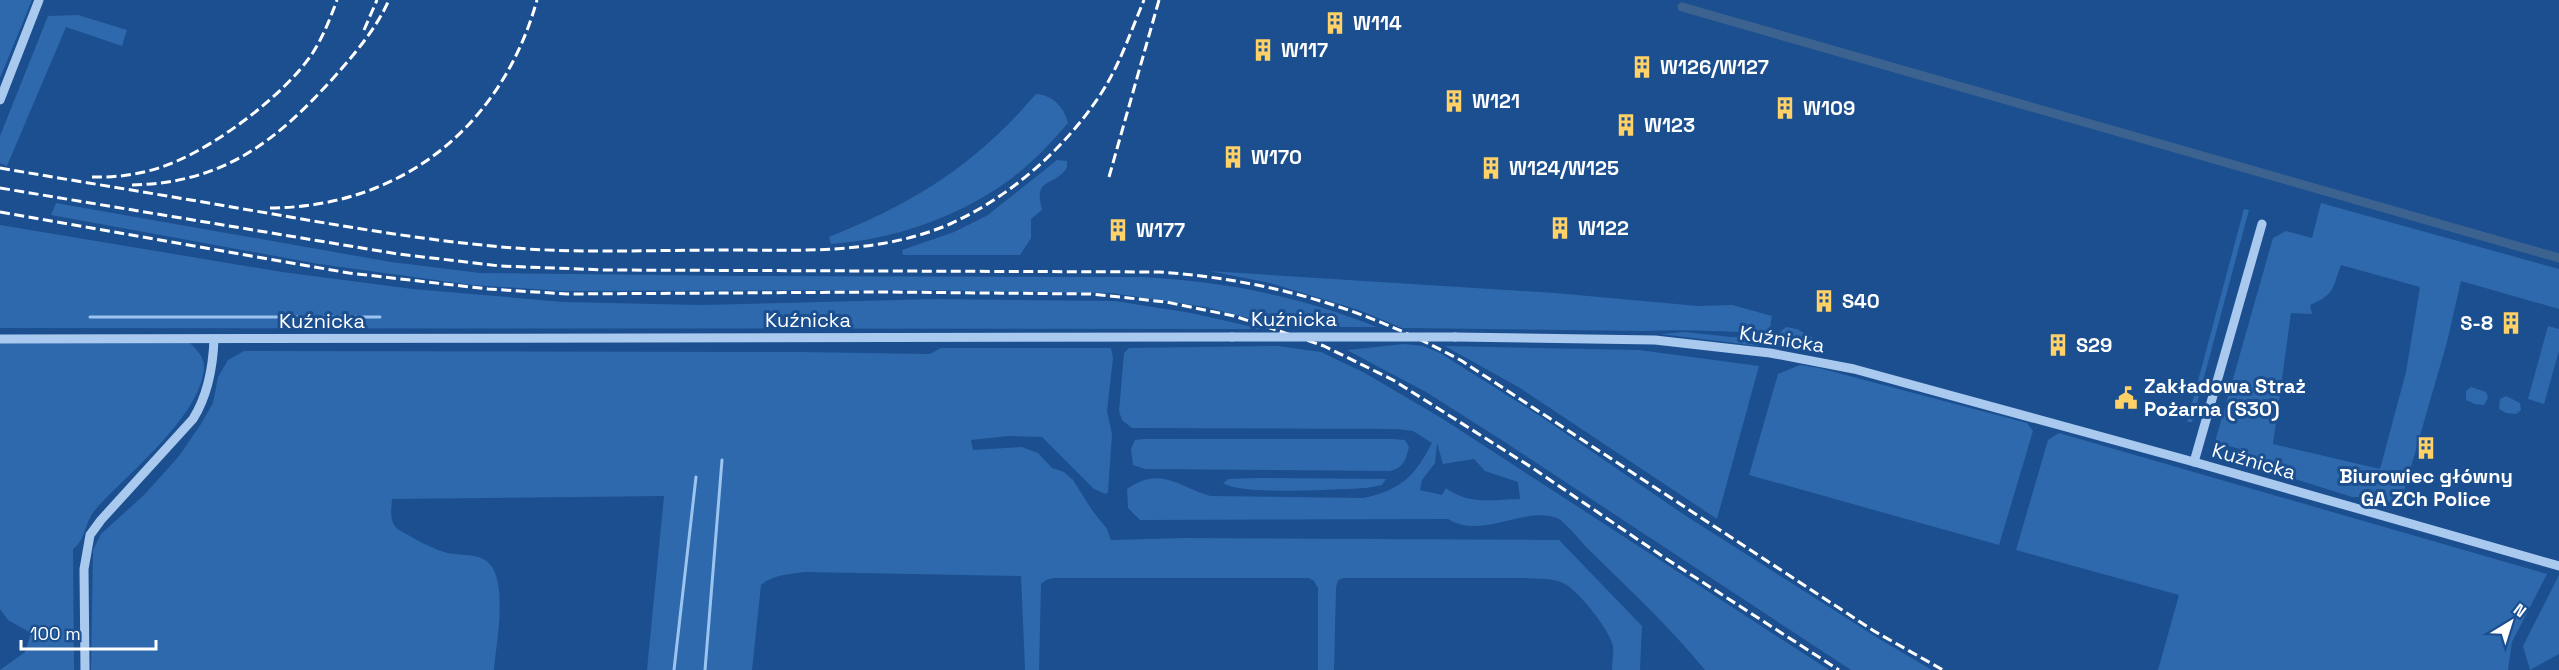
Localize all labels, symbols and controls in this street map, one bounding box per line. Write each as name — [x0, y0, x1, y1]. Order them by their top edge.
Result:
building icon: W114 — [1322, 10, 1348, 36]
place label: W114 — [1353, 10, 1402, 36]
building icon: W117 — [1250, 37, 1276, 63]
place label: W117 — [1281, 37, 1328, 63]
building icon: W126/W127 — [1629, 54, 1655, 80]
place label: W126/W127 — [1660, 54, 1769, 80]
building icon: W121 — [1441, 88, 1467, 114]
place label: W121 — [1472, 88, 1520, 114]
building icon: W109 — [1772, 95, 1798, 121]
place label: W109 — [1803, 95, 1855, 121]
building icon: W123 — [1613, 112, 1639, 138]
place label: W123 — [1644, 112, 1695, 138]
building icon: W170 — [1220, 144, 1246, 170]
place label: W170 — [1251, 144, 1302, 170]
building icon: W124/W125 — [1478, 155, 1504, 181]
place label: W124/W125 — [1509, 155, 1619, 181]
building icon: W122 — [1547, 215, 1573, 241]
place label: W122 — [1578, 215, 1629, 241]
building icon: W177 — [1105, 217, 1131, 243]
place label: W177 — [1136, 217, 1185, 243]
building icon: S40 — [1811, 288, 1837, 314]
place label: S40 — [1842, 288, 1880, 314]
street label: Kuźnicka — [1251, 306, 1337, 332]
street label: Kuźnicka — [765, 307, 851, 333]
street label: Kuźnicka — [279, 308, 365, 334]
place label: S-8 — [2460, 310, 2493, 336]
building icon: S-8 — [2498, 310, 2524, 336]
street label: Kuźnicka — [1738, 319, 1826, 359]
building icon: S29 — [2045, 332, 2071, 358]
place label: S29 — [2076, 332, 2112, 358]
place label: Zakładowa Straż Pożarna (S30) — [2144, 373, 2306, 422]
public building icon: Zakładowa Straż Pożarna (S30) — [2113, 385, 2139, 411]
building icon: Biurowiec główny GA ZCh Police — [2413, 435, 2439, 461]
street label: Kuźnicka — [2209, 437, 2299, 485]
place label: Biurowiec główny GA ZCh Police — [2339, 463, 2513, 512]
north arrow — [2481, 592, 2541, 652]
text: N — [2509, 599, 2531, 622]
scale bar — [21, 613, 156, 651]
text: 100 m — [30, 622, 81, 645]

